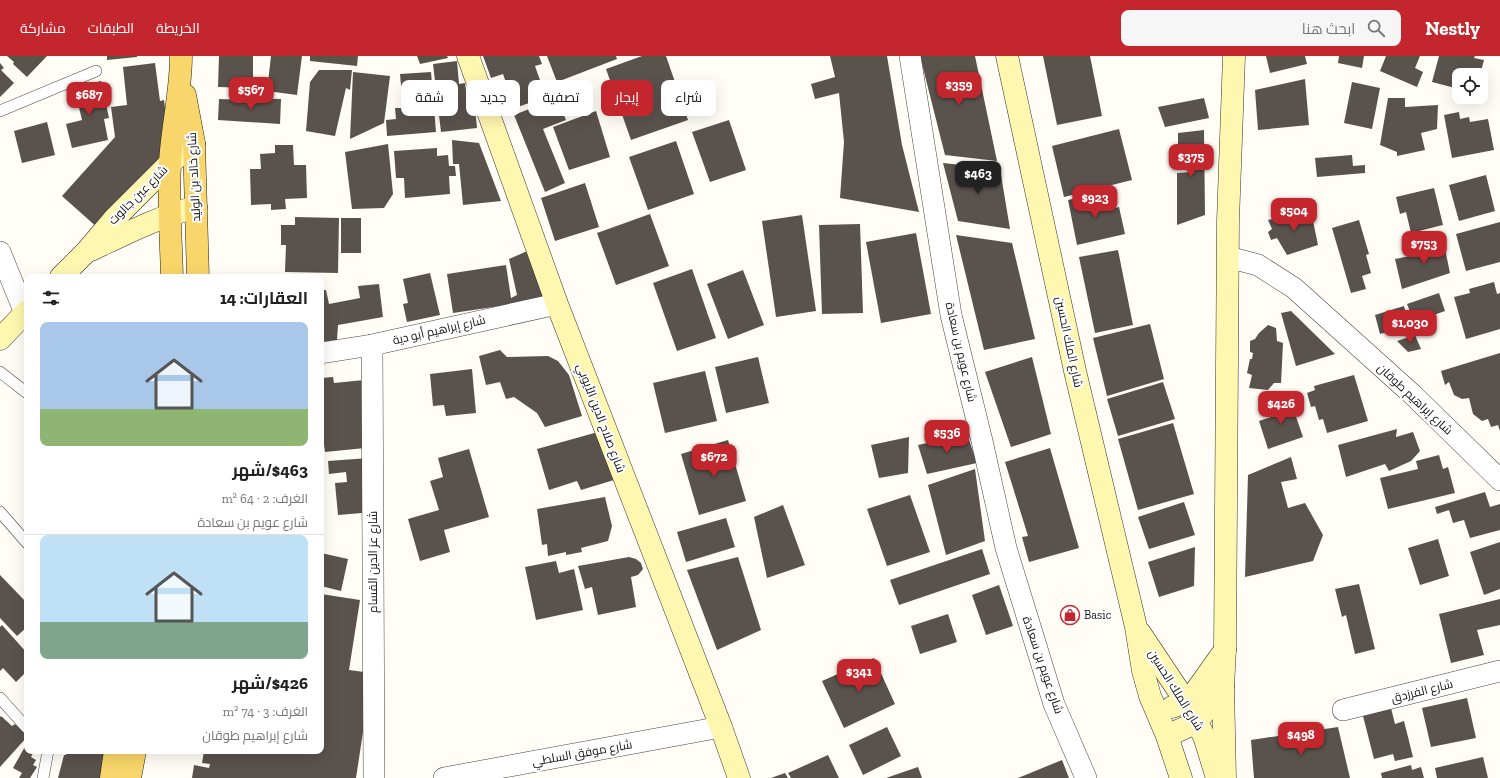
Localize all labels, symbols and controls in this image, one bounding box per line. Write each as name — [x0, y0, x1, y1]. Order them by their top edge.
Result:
search box — [1121, 10, 1401, 46]
icon: search — [1365, 17, 1387, 39]
text: Nestly — [1425, 17, 1480, 40]
text: مشاركة — [20, 20, 66, 37]
text: الطبقات — [88, 20, 134, 37]
text: الخريطة — [156, 20, 200, 37]
text: ابحث هنا — [1302, 20, 1355, 38]
map controls — [1452, 68, 1488, 104]
button: locate — [1452, 68, 1488, 104]
pin: $359 — [935, 72, 983, 106]
pin: $567 — [227, 77, 275, 111]
text: $359 — [945, 77, 973, 92]
chip: شقة — [401, 80, 458, 116]
chip: جديد — [466, 80, 520, 116]
chip: تصفية — [528, 80, 593, 116]
chip: إيجار — [601, 80, 653, 116]
chip: شراء — [661, 80, 716, 116]
pin: $687 — [65, 82, 113, 116]
text: $567 — [238, 82, 264, 97]
text: $687 — [76, 87, 102, 102]
street label: شارع خالد بن الوليد — [185, 132, 204, 222]
pin: $375 — [1167, 144, 1215, 178]
text: $375 — [1178, 149, 1204, 164]
pin: $463 — [954, 161, 1002, 195]
street label: شارع عين جالوت — [106, 163, 171, 228]
text: $463 — [964, 166, 992, 181]
pin: $923 — [1071, 185, 1119, 219]
text: $923 — [1081, 190, 1109, 205]
pin: $504 — [1270, 198, 1318, 232]
text: $504 — [1280, 203, 1308, 218]
pin: $753 — [1400, 231, 1448, 265]
text: $753 — [1411, 236, 1437, 251]
icon: filters — [40, 287, 62, 309]
text: العقارات: 14 — [220, 288, 308, 308]
street label: شارع الملك الحسين — [1052, 295, 1086, 389]
street label: شارع عويم بن سعادة — [942, 301, 979, 404]
pin: $1,030 — [1377, 310, 1443, 344]
street label: شارع إبراهيم أبو دية — [391, 312, 487, 348]
text: $1,030 — [1392, 315, 1428, 330]
icon: home — [138, 348, 210, 420]
street label: شارع صلاح الدين الأيوبي — [571, 361, 628, 476]
street label: شارع إبراهيم طوقان — [1374, 361, 1456, 438]
pin: $426 — [1257, 391, 1305, 425]
text: $426 — [1267, 396, 1295, 411]
pin: $536 — [923, 420, 971, 454]
text: $536 — [933, 425, 961, 440]
pin: $672 — [690, 444, 738, 478]
text: $672 — [701, 449, 727, 464]
text: $463/شهر — [232, 460, 308, 480]
text: الغرف: 2 · 64 m² — [221, 491, 308, 506]
street label: شارع عز الدين القسام — [366, 511, 381, 613]
text: شارع عويم بن سعادة — [197, 515, 308, 530]
icon: home — [138, 561, 210, 633]
shop icon: Basic — [1059, 604, 1081, 626]
place label: Basic — [1084, 608, 1112, 622]
street label: شارع عويم بن سعادة — [1019, 614, 1066, 716]
street label: شارع الملك الحسين — [1145, 647, 1207, 734]
pin: $341 — [835, 659, 883, 693]
text: $341 — [846, 664, 872, 679]
text: $426/شهر — [232, 673, 308, 693]
street label: شارع الفرزدق — [1390, 677, 1455, 706]
text: الغرف: 3 · 74 m² — [223, 704, 308, 719]
pin: $498 — [1277, 722, 1325, 756]
text: $498 — [1287, 727, 1315, 742]
text: شارع إبراهيم طوقان — [202, 728, 308, 743]
street label: شارع موفق السلطي — [531, 737, 634, 772]

